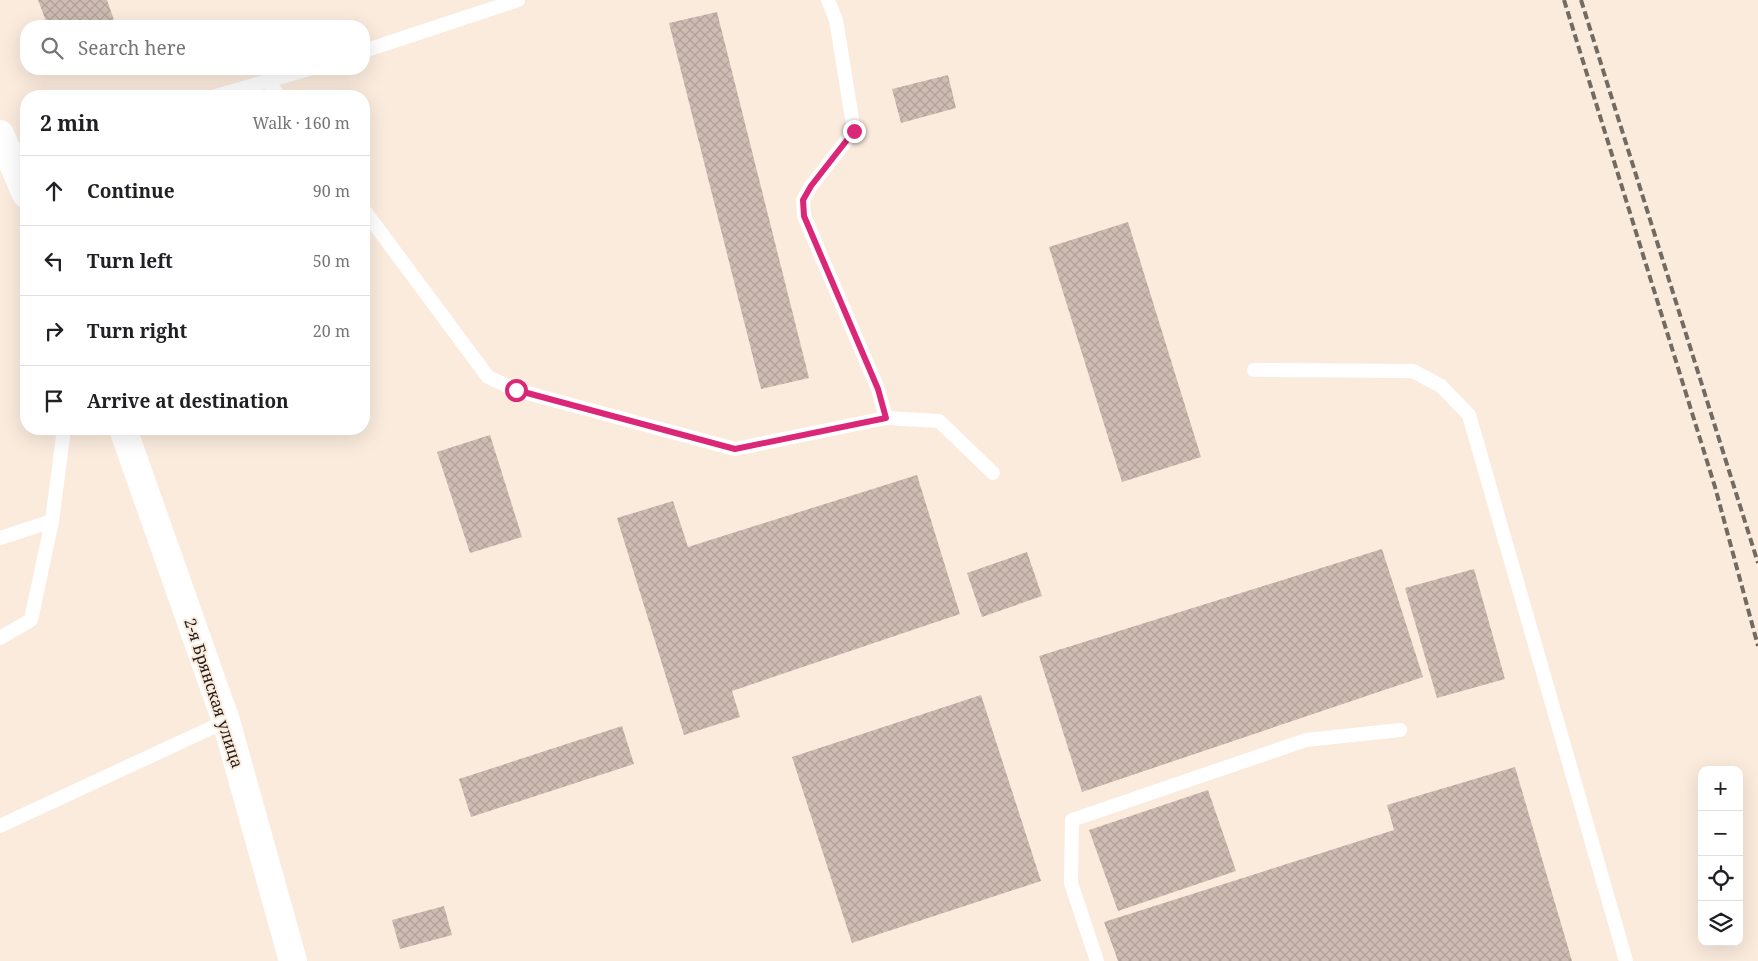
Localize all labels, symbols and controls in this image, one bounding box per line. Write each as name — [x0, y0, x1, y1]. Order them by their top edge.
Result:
search box — [20, 20, 370, 75]
icon: search — [38, 34, 66, 62]
text: Search here — [78, 35, 186, 61]
text: 2 min — [40, 109, 99, 137]
text: Walk · 160 m — [253, 112, 350, 134]
route end — [843, 120, 866, 143]
icon: ahead — [40, 177, 68, 205]
text: Continue — [87, 178, 175, 204]
text: 90 m — [313, 180, 350, 202]
icon: left — [40, 247, 68, 275]
text: Turn left — [87, 248, 173, 274]
text: 50 m — [313, 250, 350, 272]
icon: right — [40, 317, 68, 345]
text: Turn right — [87, 318, 187, 344]
text: 20 m — [313, 320, 350, 342]
route start — [505, 379, 528, 402]
icon: arrive — [40, 387, 68, 415]
text: Arrive at destination — [87, 388, 289, 414]
street label: 2-я Брянская улица — [179, 615, 249, 771]
map controls — [1698, 766, 1743, 946]
button: + — [1698, 766, 1743, 811]
button: − — [1698, 811, 1743, 856]
button: locate — [1698, 856, 1743, 901]
button: layers — [1698, 901, 1743, 946]

